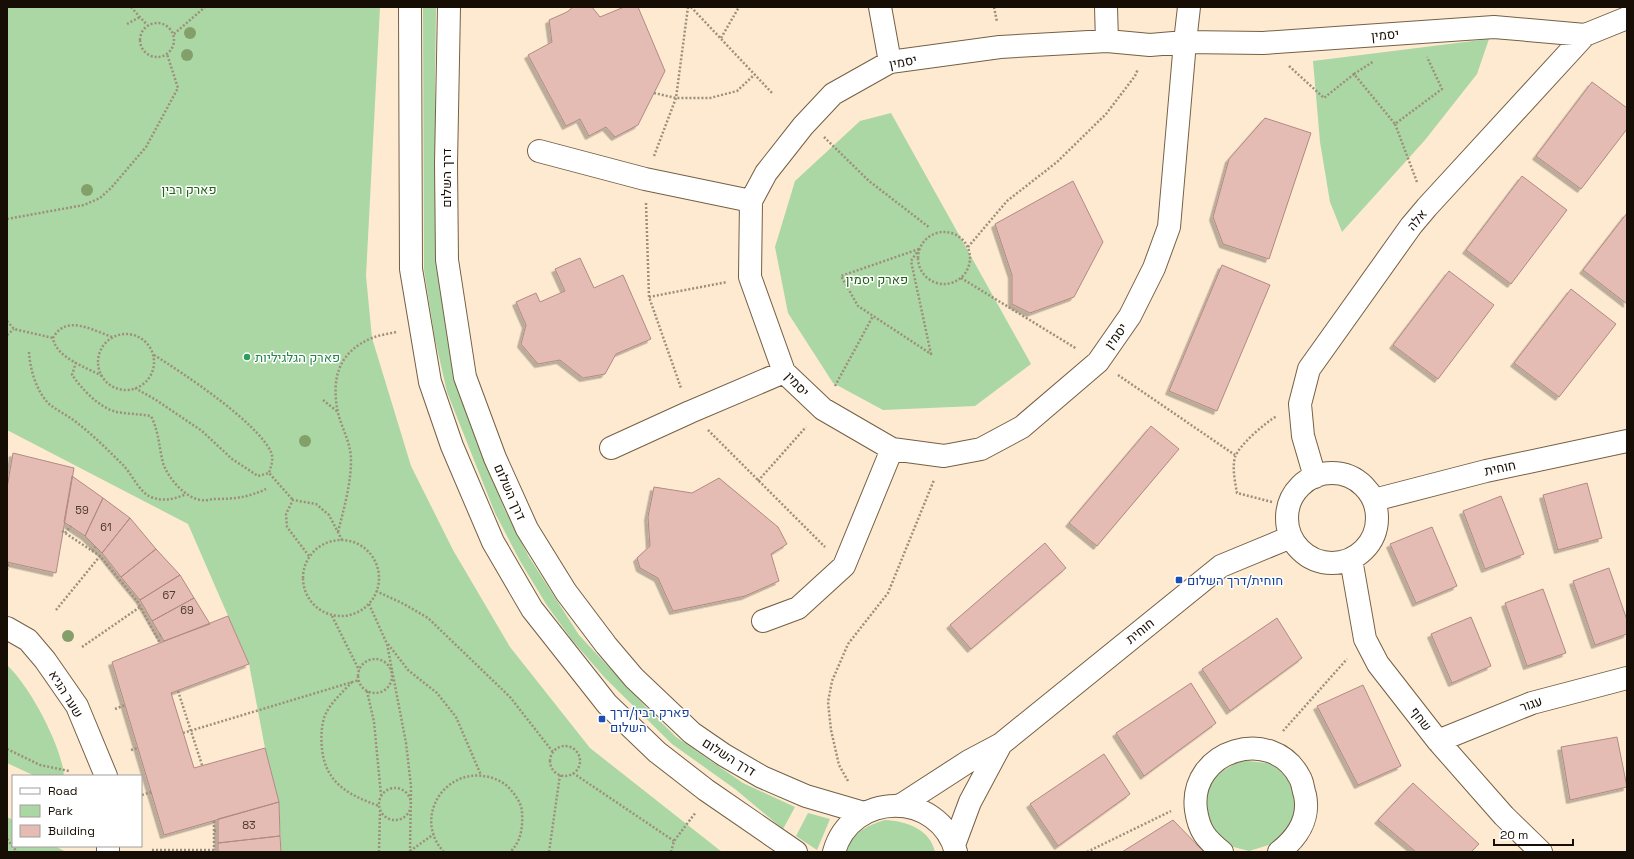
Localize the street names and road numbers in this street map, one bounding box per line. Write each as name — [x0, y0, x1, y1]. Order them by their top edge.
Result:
street label: יסמין — [1370, 25, 1400, 45]
street label: יסמין — [888, 51, 918, 73]
street label: דרך השלום — [438, 148, 455, 208]
street label: אלה — [1403, 206, 1431, 234]
street label: יסמין — [1101, 320, 1131, 352]
street label: יסמין — [781, 368, 813, 400]
street label: חוחית — [1483, 456, 1517, 480]
street label: דרך השלום — [490, 461, 530, 523]
street label: חוחית — [1122, 614, 1158, 648]
street label: שער הגיא — [45, 667, 87, 721]
street label: עגור — [1517, 692, 1545, 716]
street label: שחף — [1406, 704, 1436, 734]
street label: דרך השלום — [699, 734, 759, 780]

